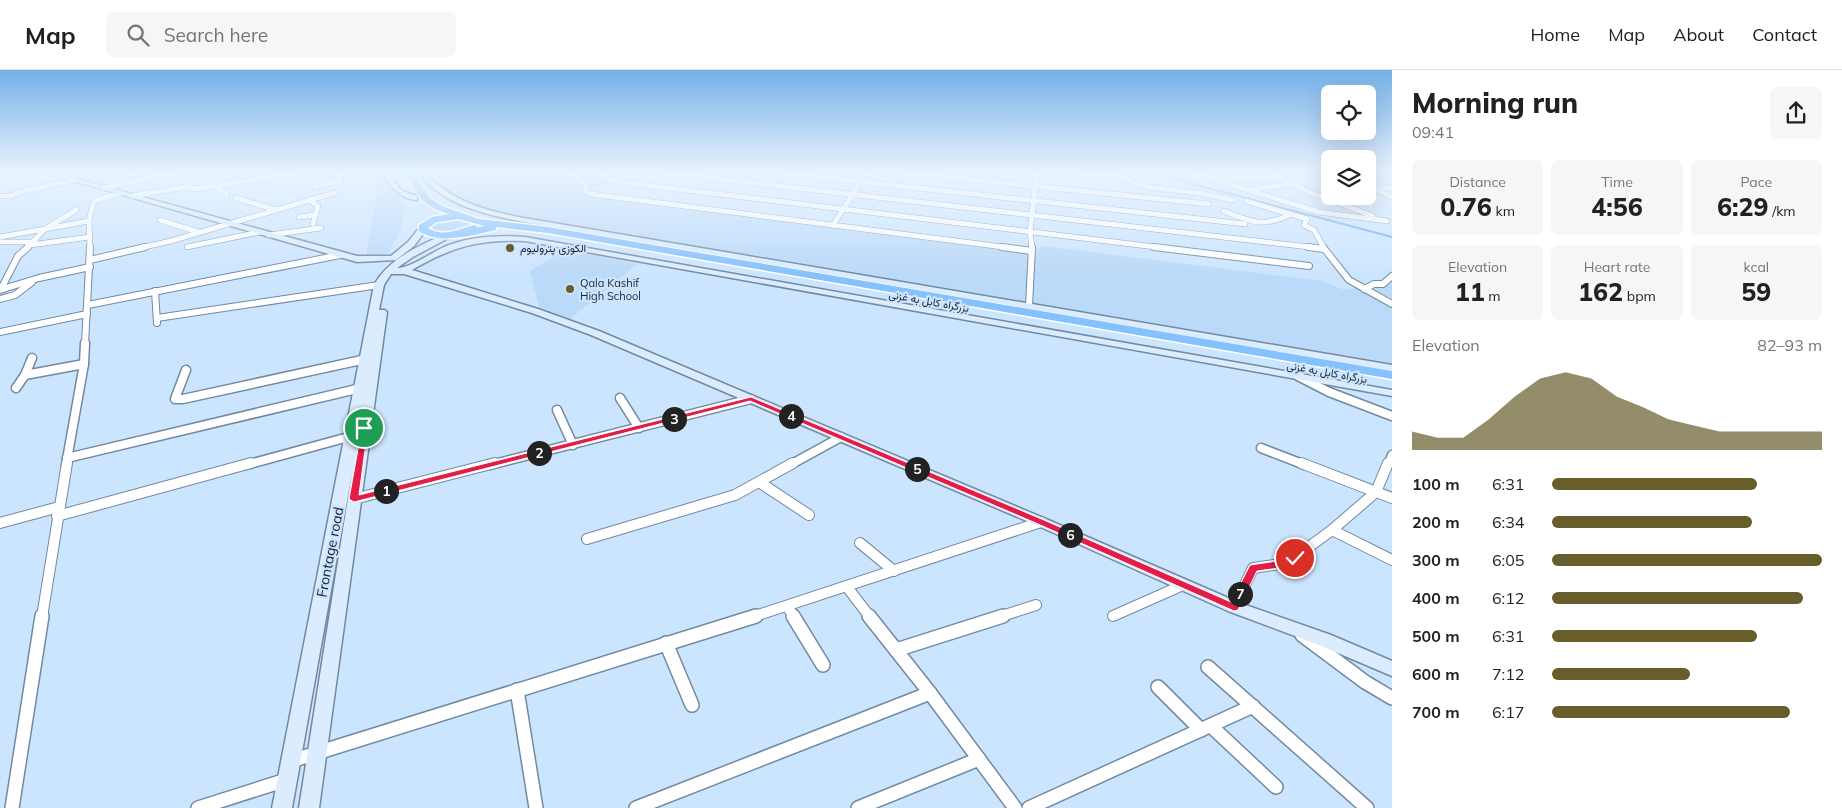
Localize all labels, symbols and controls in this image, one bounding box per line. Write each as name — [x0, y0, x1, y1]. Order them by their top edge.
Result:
search box — [106, 12, 456, 57]
text: Map — [25, 20, 76, 50]
icon: search — [124, 21, 152, 49]
text: Search here — [164, 23, 268, 47]
text: Home — [1530, 23, 1580, 46]
text: Map — [1608, 23, 1645, 46]
text: About — [1673, 23, 1724, 46]
text: Contact — [1752, 23, 1817, 46]
map controls — [1321, 85, 1376, 205]
button: locate — [1321, 85, 1376, 140]
text: Morning run — [1412, 85, 1578, 120]
button: share — [1770, 87, 1822, 139]
text: 09:41 — [1412, 122, 1454, 142]
button: layers — [1321, 150, 1376, 205]
text: Distance — [1449, 173, 1506, 191]
text: Time — [1601, 173, 1633, 191]
text: Pace — [1741, 173, 1772, 191]
text: 0.76 — [1440, 191, 1492, 222]
text: 4:56 — [1591, 191, 1643, 222]
text: 6:29 — [1717, 191, 1769, 222]
text: km — [1492, 202, 1515, 220]
text: /km — [1769, 202, 1796, 220]
place label: الکوزی پترولیوم — [520, 241, 586, 256]
marker: الکوزی پترولیوم — [504, 242, 516, 254]
text: Elevation — [1448, 258, 1507, 276]
text: Heart rate — [1584, 258, 1650, 276]
text: kcal — [1744, 258, 1769, 276]
place label: Qala Kashif High School — [580, 276, 641, 303]
text: 11 — [1455, 276, 1485, 307]
text: 162 — [1578, 276, 1623, 307]
text: 59 — [1741, 276, 1771, 307]
marker: Qala Kashif High School — [564, 283, 576, 295]
street label: بزرگراه کابل به غزنی — [888, 287, 970, 315]
text: m — [1485, 287, 1501, 305]
text: bpm — [1623, 287, 1656, 305]
text: Elevation — [1412, 335, 1480, 355]
text: 82–93 m — [1757, 335, 1822, 355]
street label: بزرگراه کابل به غزنی — [1286, 358, 1368, 386]
pin: 4 — [778, 404, 804, 428]
pin: 3 — [662, 406, 686, 432]
pin — [343, 407, 385, 449]
text: 4 — [787, 407, 796, 425]
text: 3 — [670, 410, 679, 428]
icon: arrive — [350, 414, 378, 442]
pin: 2 — [526, 440, 552, 466]
text: 2 — [535, 444, 544, 462]
pin: 5 — [904, 456, 930, 482]
text: 5 — [913, 460, 922, 478]
text: 100 m — [1412, 474, 1460, 494]
text: 6:31 — [1492, 474, 1524, 494]
pin: 1 — [374, 478, 398, 504]
text: 1 — [382, 482, 391, 500]
street label: Frontage road — [312, 505, 348, 599]
text: 200 m — [1412, 512, 1460, 532]
text: 6:34 — [1492, 512, 1524, 532]
pin: 6 — [1058, 522, 1082, 548]
text: 6 — [1066, 526, 1075, 544]
pin — [1274, 537, 1316, 579]
icon: check — [1281, 544, 1309, 572]
text: 300 m — [1412, 550, 1460, 570]
text: 6:05 — [1492, 550, 1524, 570]
pin: 7 — [1228, 582, 1252, 606]
text: 7 — [1236, 585, 1245, 603]
text: 400 m — [1412, 588, 1460, 608]
text: 6:12 — [1492, 588, 1524, 608]
text: 500 m — [1412, 626, 1460, 646]
text: 6:31 — [1492, 626, 1524, 646]
text: 600 m — [1412, 664, 1460, 684]
text: 7:12 — [1492, 664, 1524, 684]
text: 700 m — [1412, 702, 1460, 722]
text: 6:17 — [1492, 702, 1524, 722]

